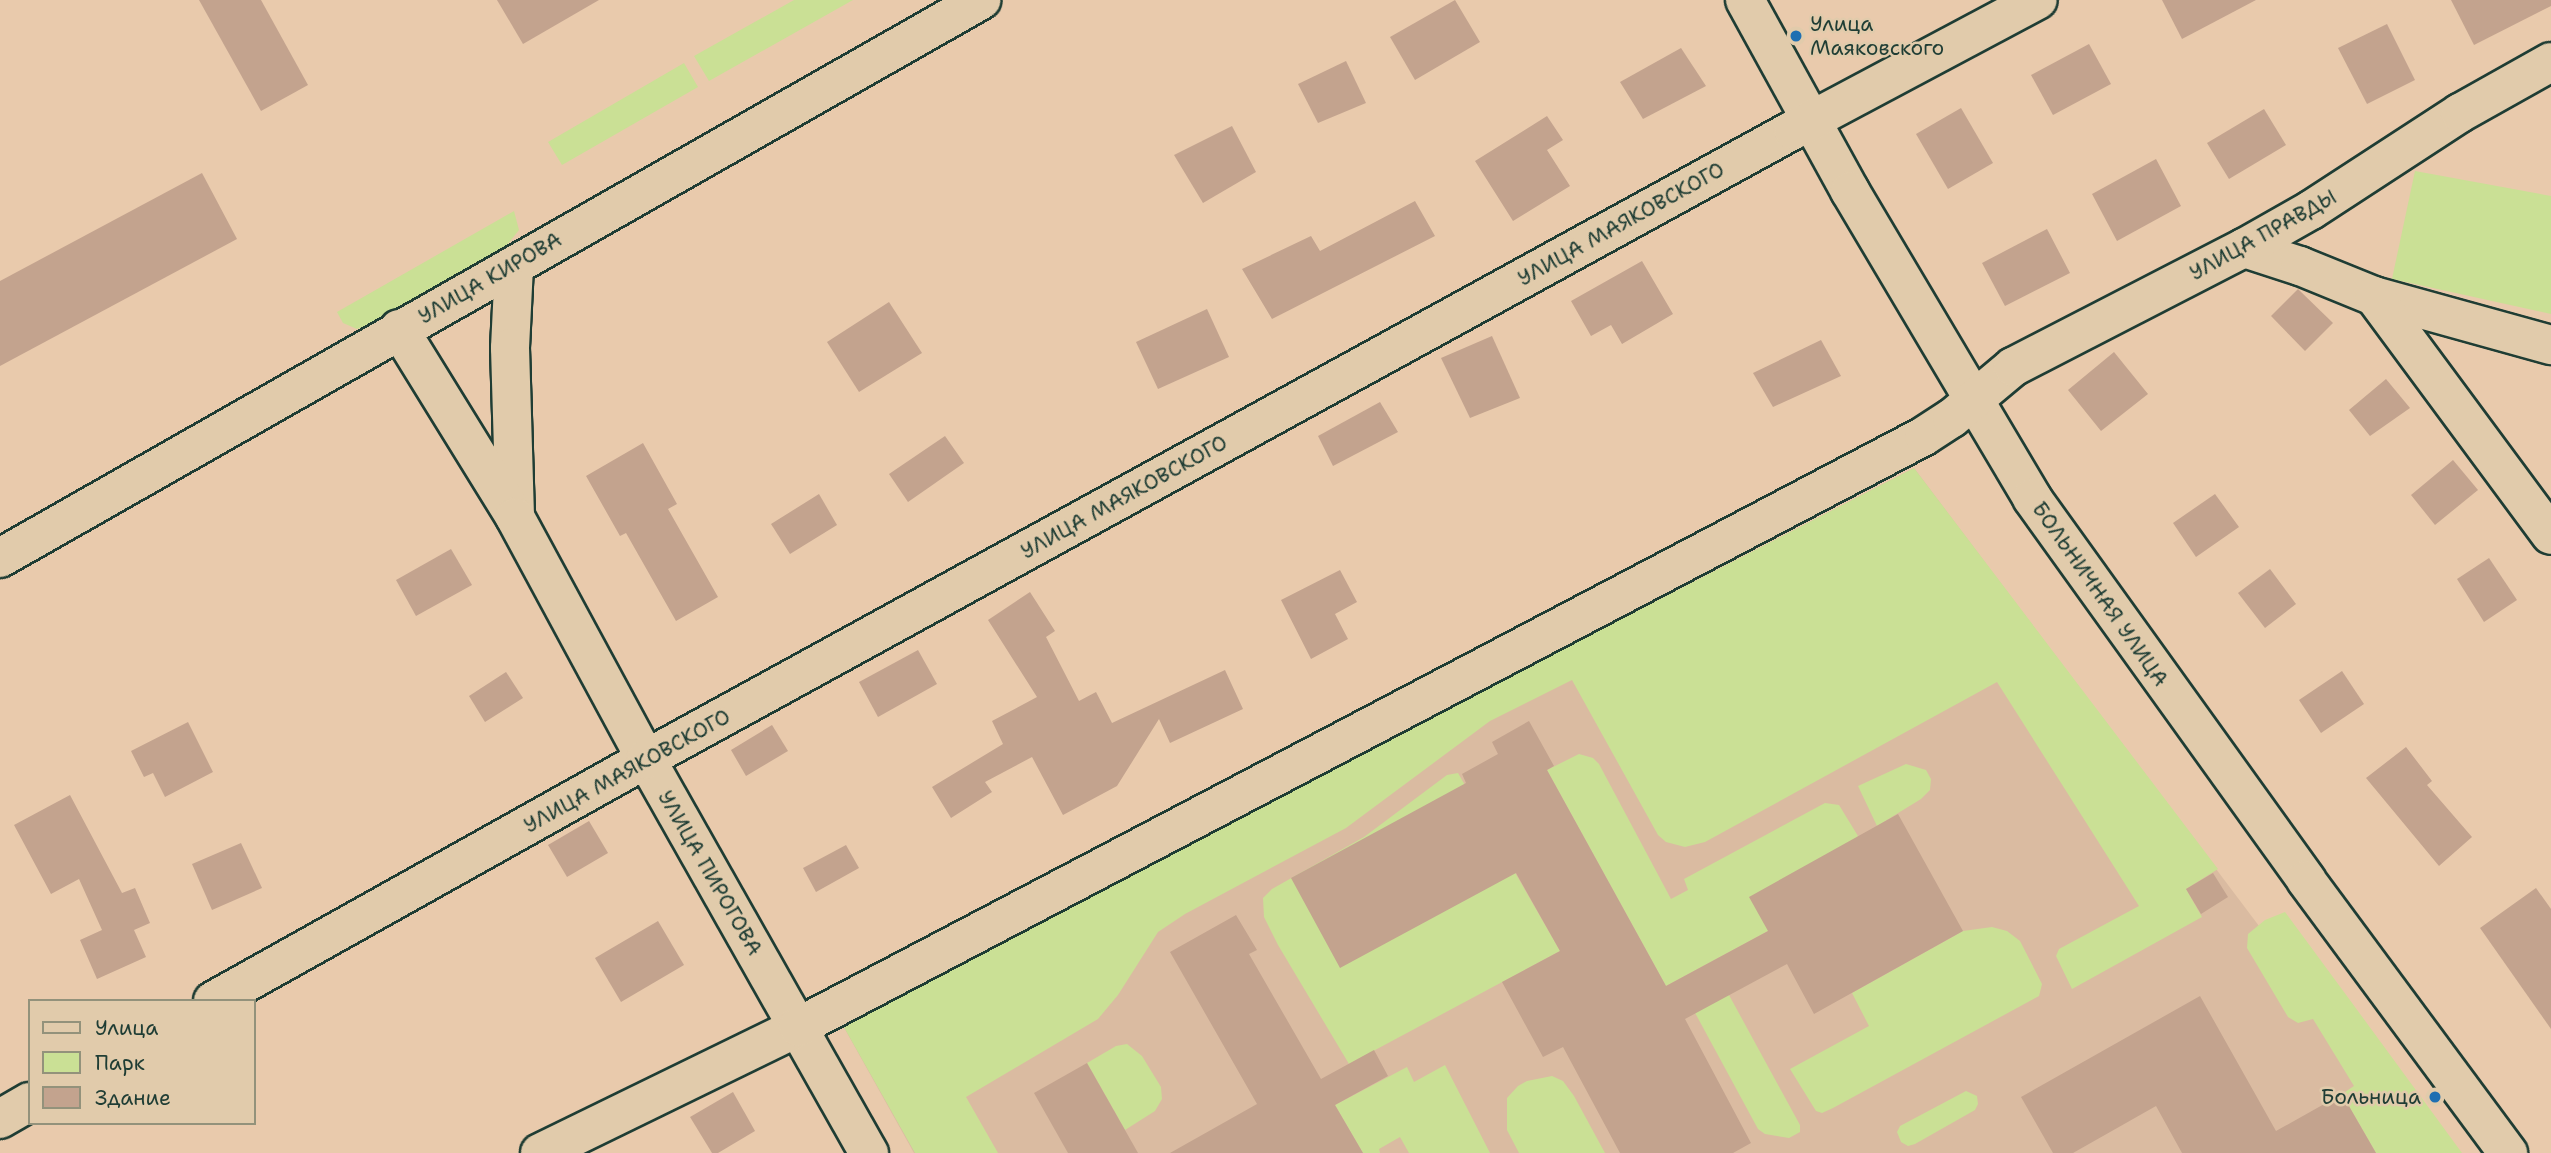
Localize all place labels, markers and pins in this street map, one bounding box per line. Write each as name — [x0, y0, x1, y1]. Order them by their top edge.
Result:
place label: Улица Маяковского — [1810, 11, 1944, 61]
marker: Улица Маяковского — [1788, 28, 1804, 44]
place label: Больница — [2321, 1084, 2421, 1110]
marker: Больница — [2427, 1089, 2443, 1105]

